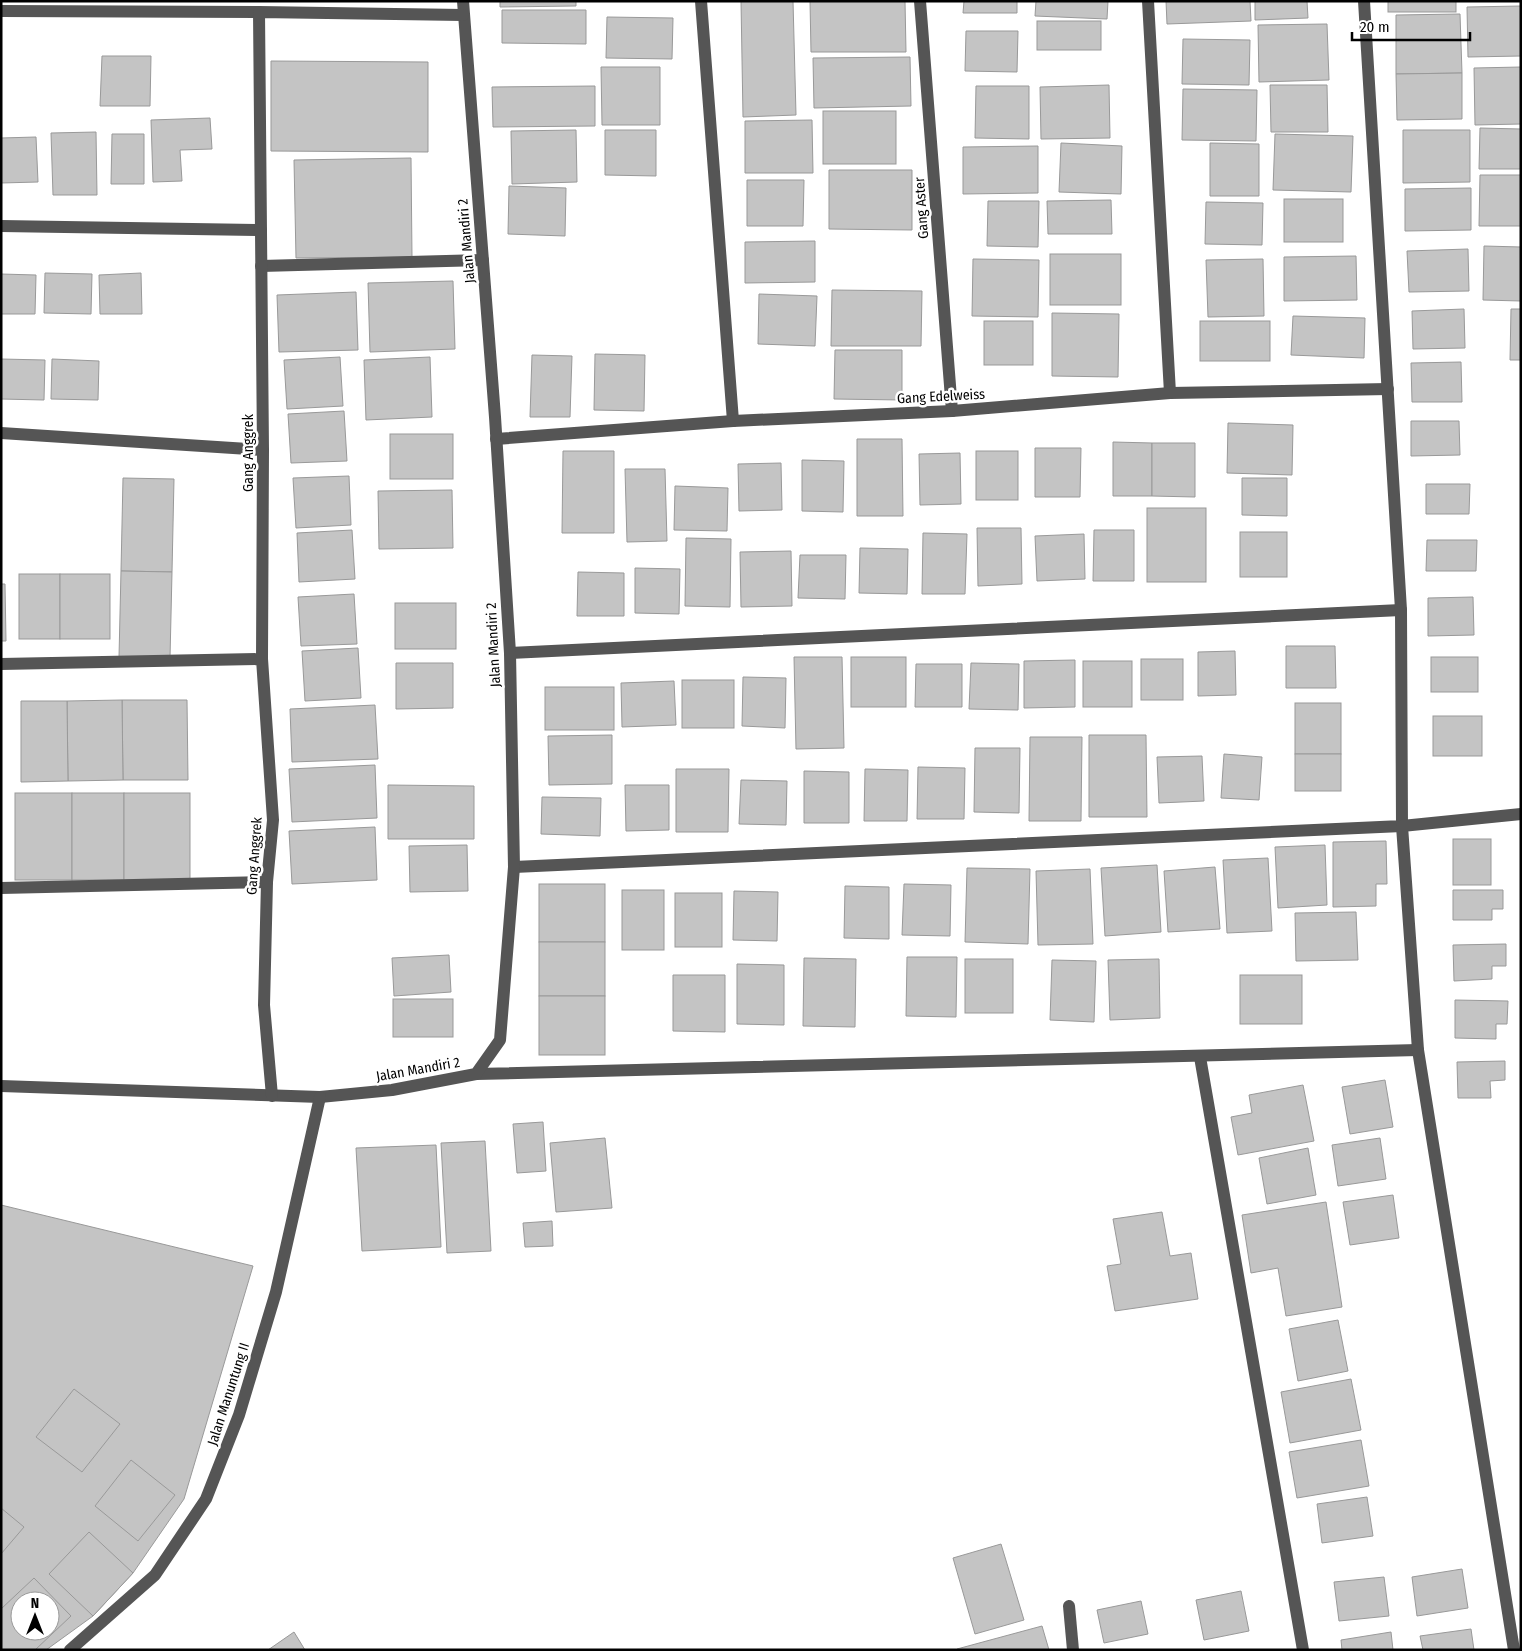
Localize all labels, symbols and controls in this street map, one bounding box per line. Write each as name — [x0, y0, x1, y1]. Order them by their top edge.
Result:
scale bar — [1352, 10, 1470, 42]
text: 20 m — [1360, 18, 1390, 36]
street label: Gang Aster — [911, 177, 932, 239]
street label: Jalan Mandiri 2 — [454, 198, 479, 284]
street label: Gang Edelweiss — [897, 386, 985, 407]
street label: Gang Anggrek — [240, 414, 257, 492]
street label: Jalan Mandiri 2 — [483, 602, 504, 688]
street label: Gang Anggrek — [243, 816, 266, 896]
street label: Jalan Mandiri 2 — [375, 1054, 461, 1085]
street label: Jalan Manuntung II — [204, 1341, 253, 1448]
north arrow — [10, 1591, 60, 1641]
text: N — [31, 1595, 39, 1612]

